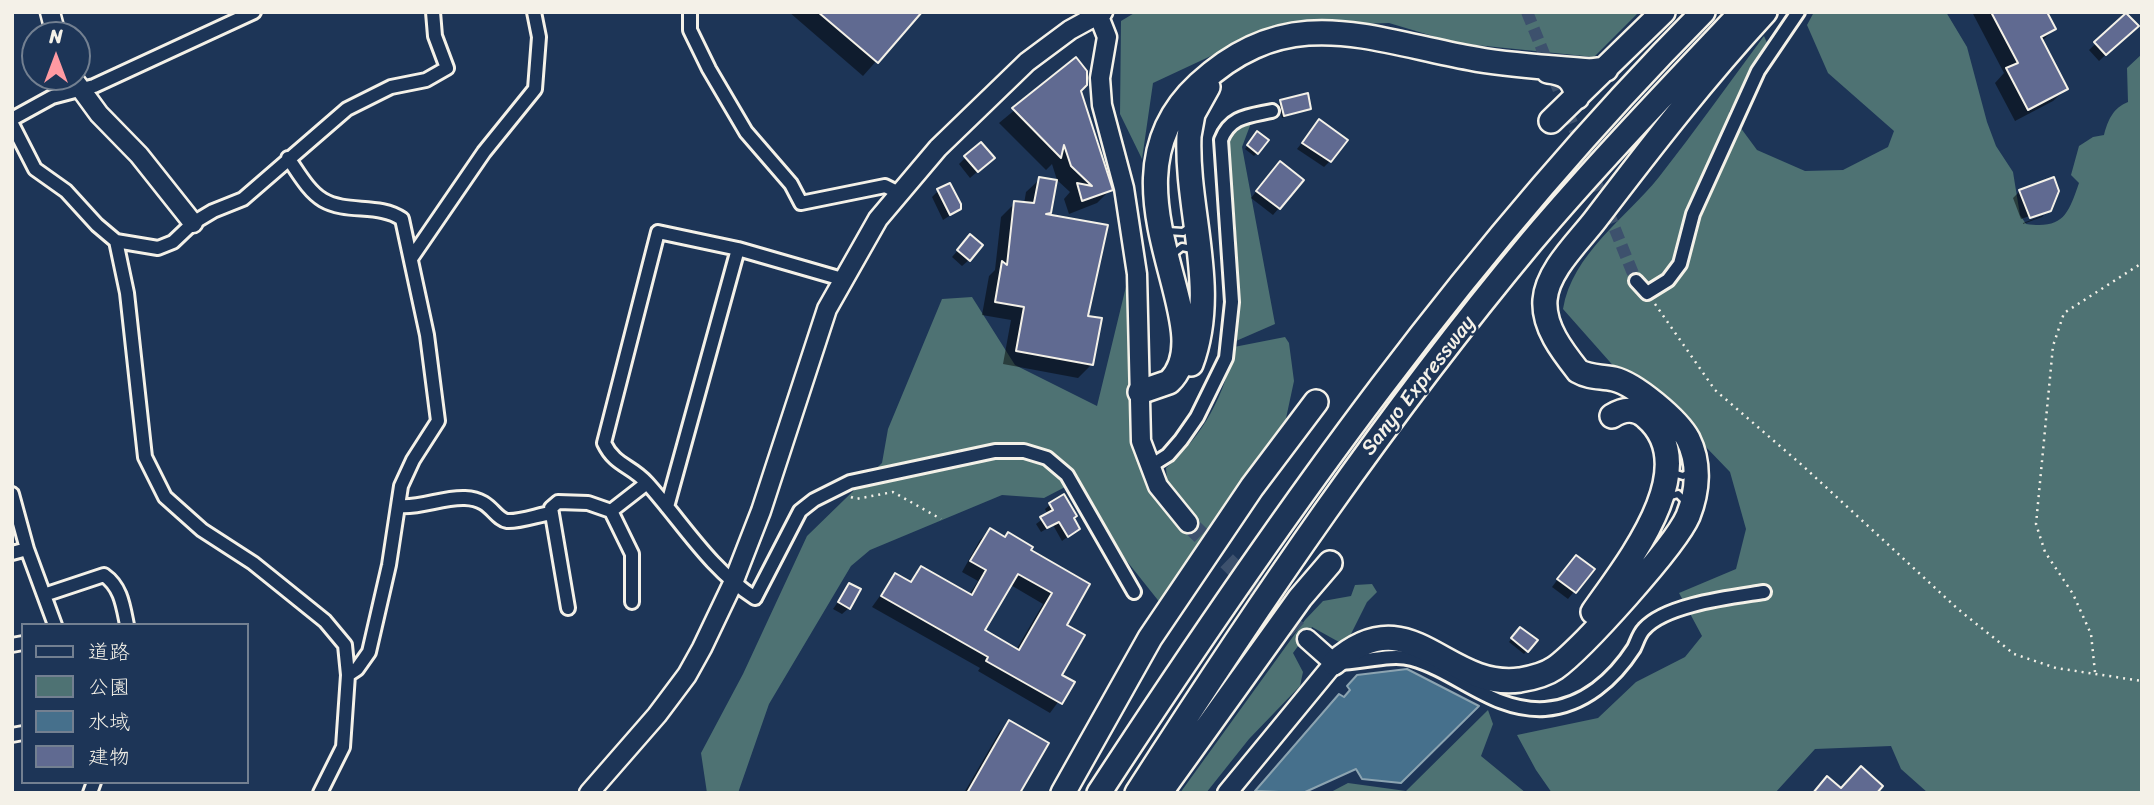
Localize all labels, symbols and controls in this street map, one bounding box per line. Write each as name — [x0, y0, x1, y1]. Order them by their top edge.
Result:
text: N — [49, 20, 63, 53]
north arrow — [21, 21, 91, 91]
street label: Sanyo Expressway — [1357, 311, 1481, 461]
legend — [21, 623, 248, 784]
text: 道路 — [88, 633, 130, 671]
text: 公園 — [88, 668, 130, 706]
text: 水域 — [88, 703, 130, 741]
text: 建物 — [88, 738, 130, 776]

